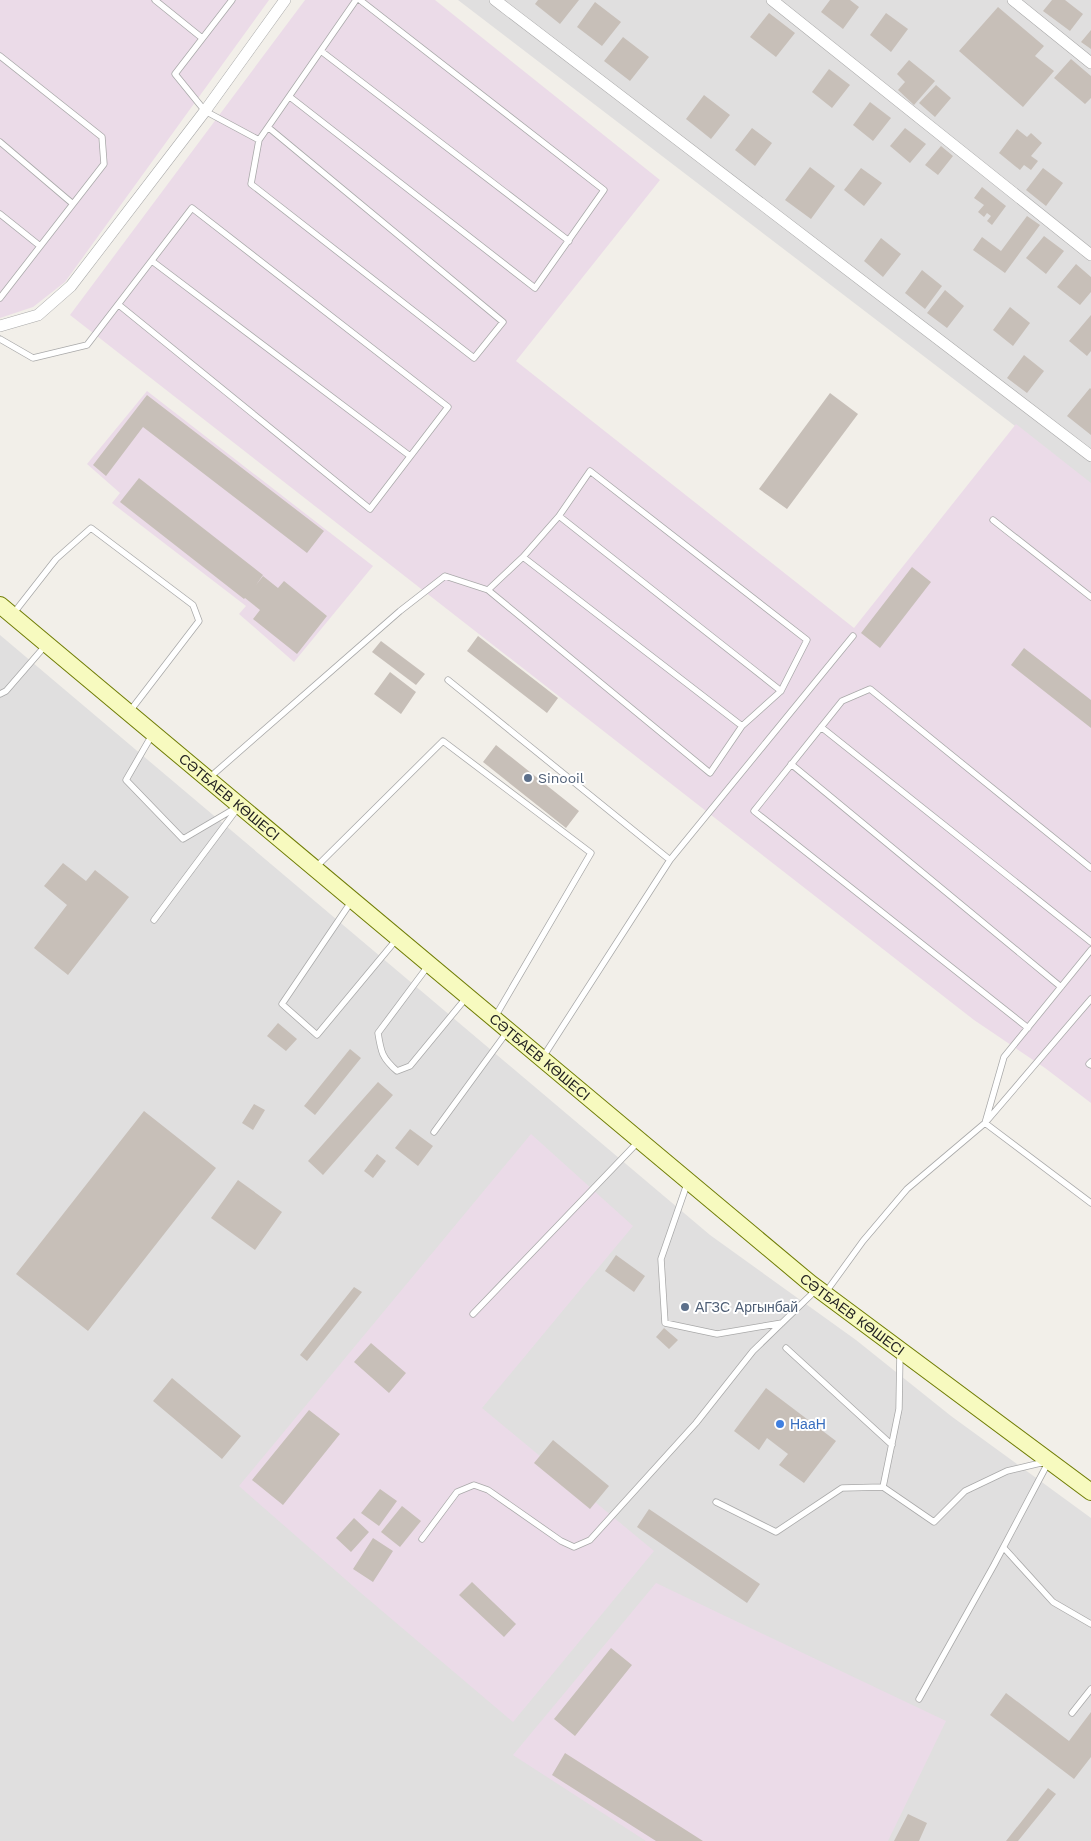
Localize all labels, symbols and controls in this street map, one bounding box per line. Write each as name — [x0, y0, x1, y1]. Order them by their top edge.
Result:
street label: СӘТБАЕВ КӨШЕСІ — [176, 750, 283, 844]
place label: Sinooil — [538, 770, 585, 786]
marker: Sinooil — [522, 772, 534, 784]
street label: СӘТБАЕВ КӨШЕСІ — [486, 1010, 593, 1104]
street label: СӘТБАЕВ КӨШЕСІ — [797, 1270, 908, 1359]
place label: АГЗС Аргынбай — [695, 1299, 798, 1315]
marker: АГЗС Аргынбай — [679, 1301, 691, 1313]
place label: НааН — [790, 1416, 826, 1432]
marker: НааН — [774, 1418, 786, 1430]

